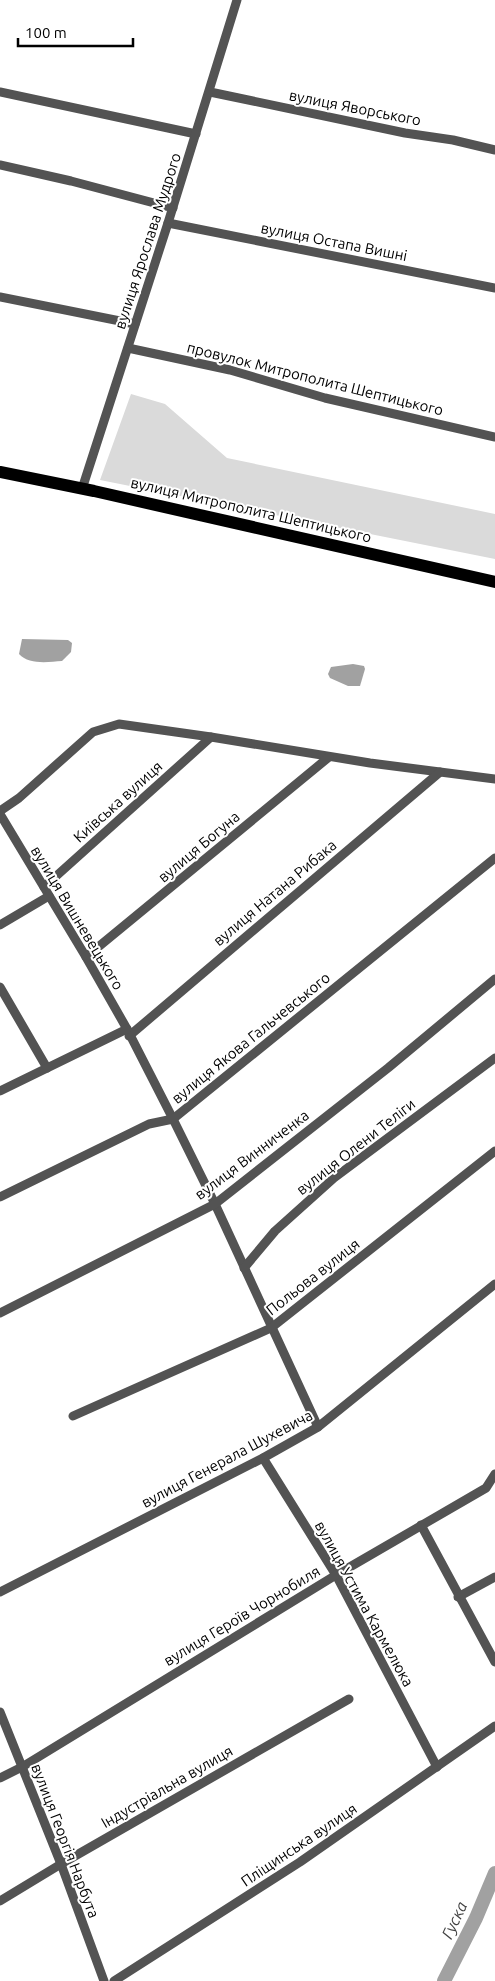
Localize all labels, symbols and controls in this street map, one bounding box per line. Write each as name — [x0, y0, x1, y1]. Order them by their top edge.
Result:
scale bar — [18, 15, 132, 47]
text: 100 m — [25, 24, 67, 41]
street label: вулиця Яворського — [288, 86, 423, 129]
street label: вулиця Ярослава Мудрого — [111, 151, 184, 331]
street label: вулиця Остапа Вишні — [259, 219, 409, 264]
street label: провулок Митрополита Шептицького — [185, 338, 445, 419]
street label: вулиця Митрополита Шептицького — [129, 473, 373, 546]
street label: Київська вулиця — [70, 757, 165, 846]
street label: вулиця Богуна — [154, 808, 243, 886]
street label: вулиця Натана Рибака — [210, 836, 340, 949]
street label: вулиця Вишневецького — [28, 843, 127, 993]
street label: вулиця Якова Гальчевського — [168, 968, 333, 1107]
street label: вулиця Олени Теліги — [293, 1095, 418, 1198]
street label: вулиця Винниченка — [191, 1106, 312, 1203]
street label: Польова вулиця — [263, 1235, 363, 1318]
street label: вулиця Генерала Шухевича — [138, 1406, 315, 1511]
street label: вулиця Устима Кармелюка — [312, 1518, 417, 1690]
street label: вулиця Героїв Чорнобиля — [161, 1562, 323, 1669]
street label: Індустріальна вулиця — [98, 1742, 236, 1831]
street label: вулиця Георгія Нарбута — [28, 1761, 103, 1920]
street label: Пліщинська вулиця — [238, 1800, 360, 1890]
water label: Гуска — [438, 1898, 471, 1941]

